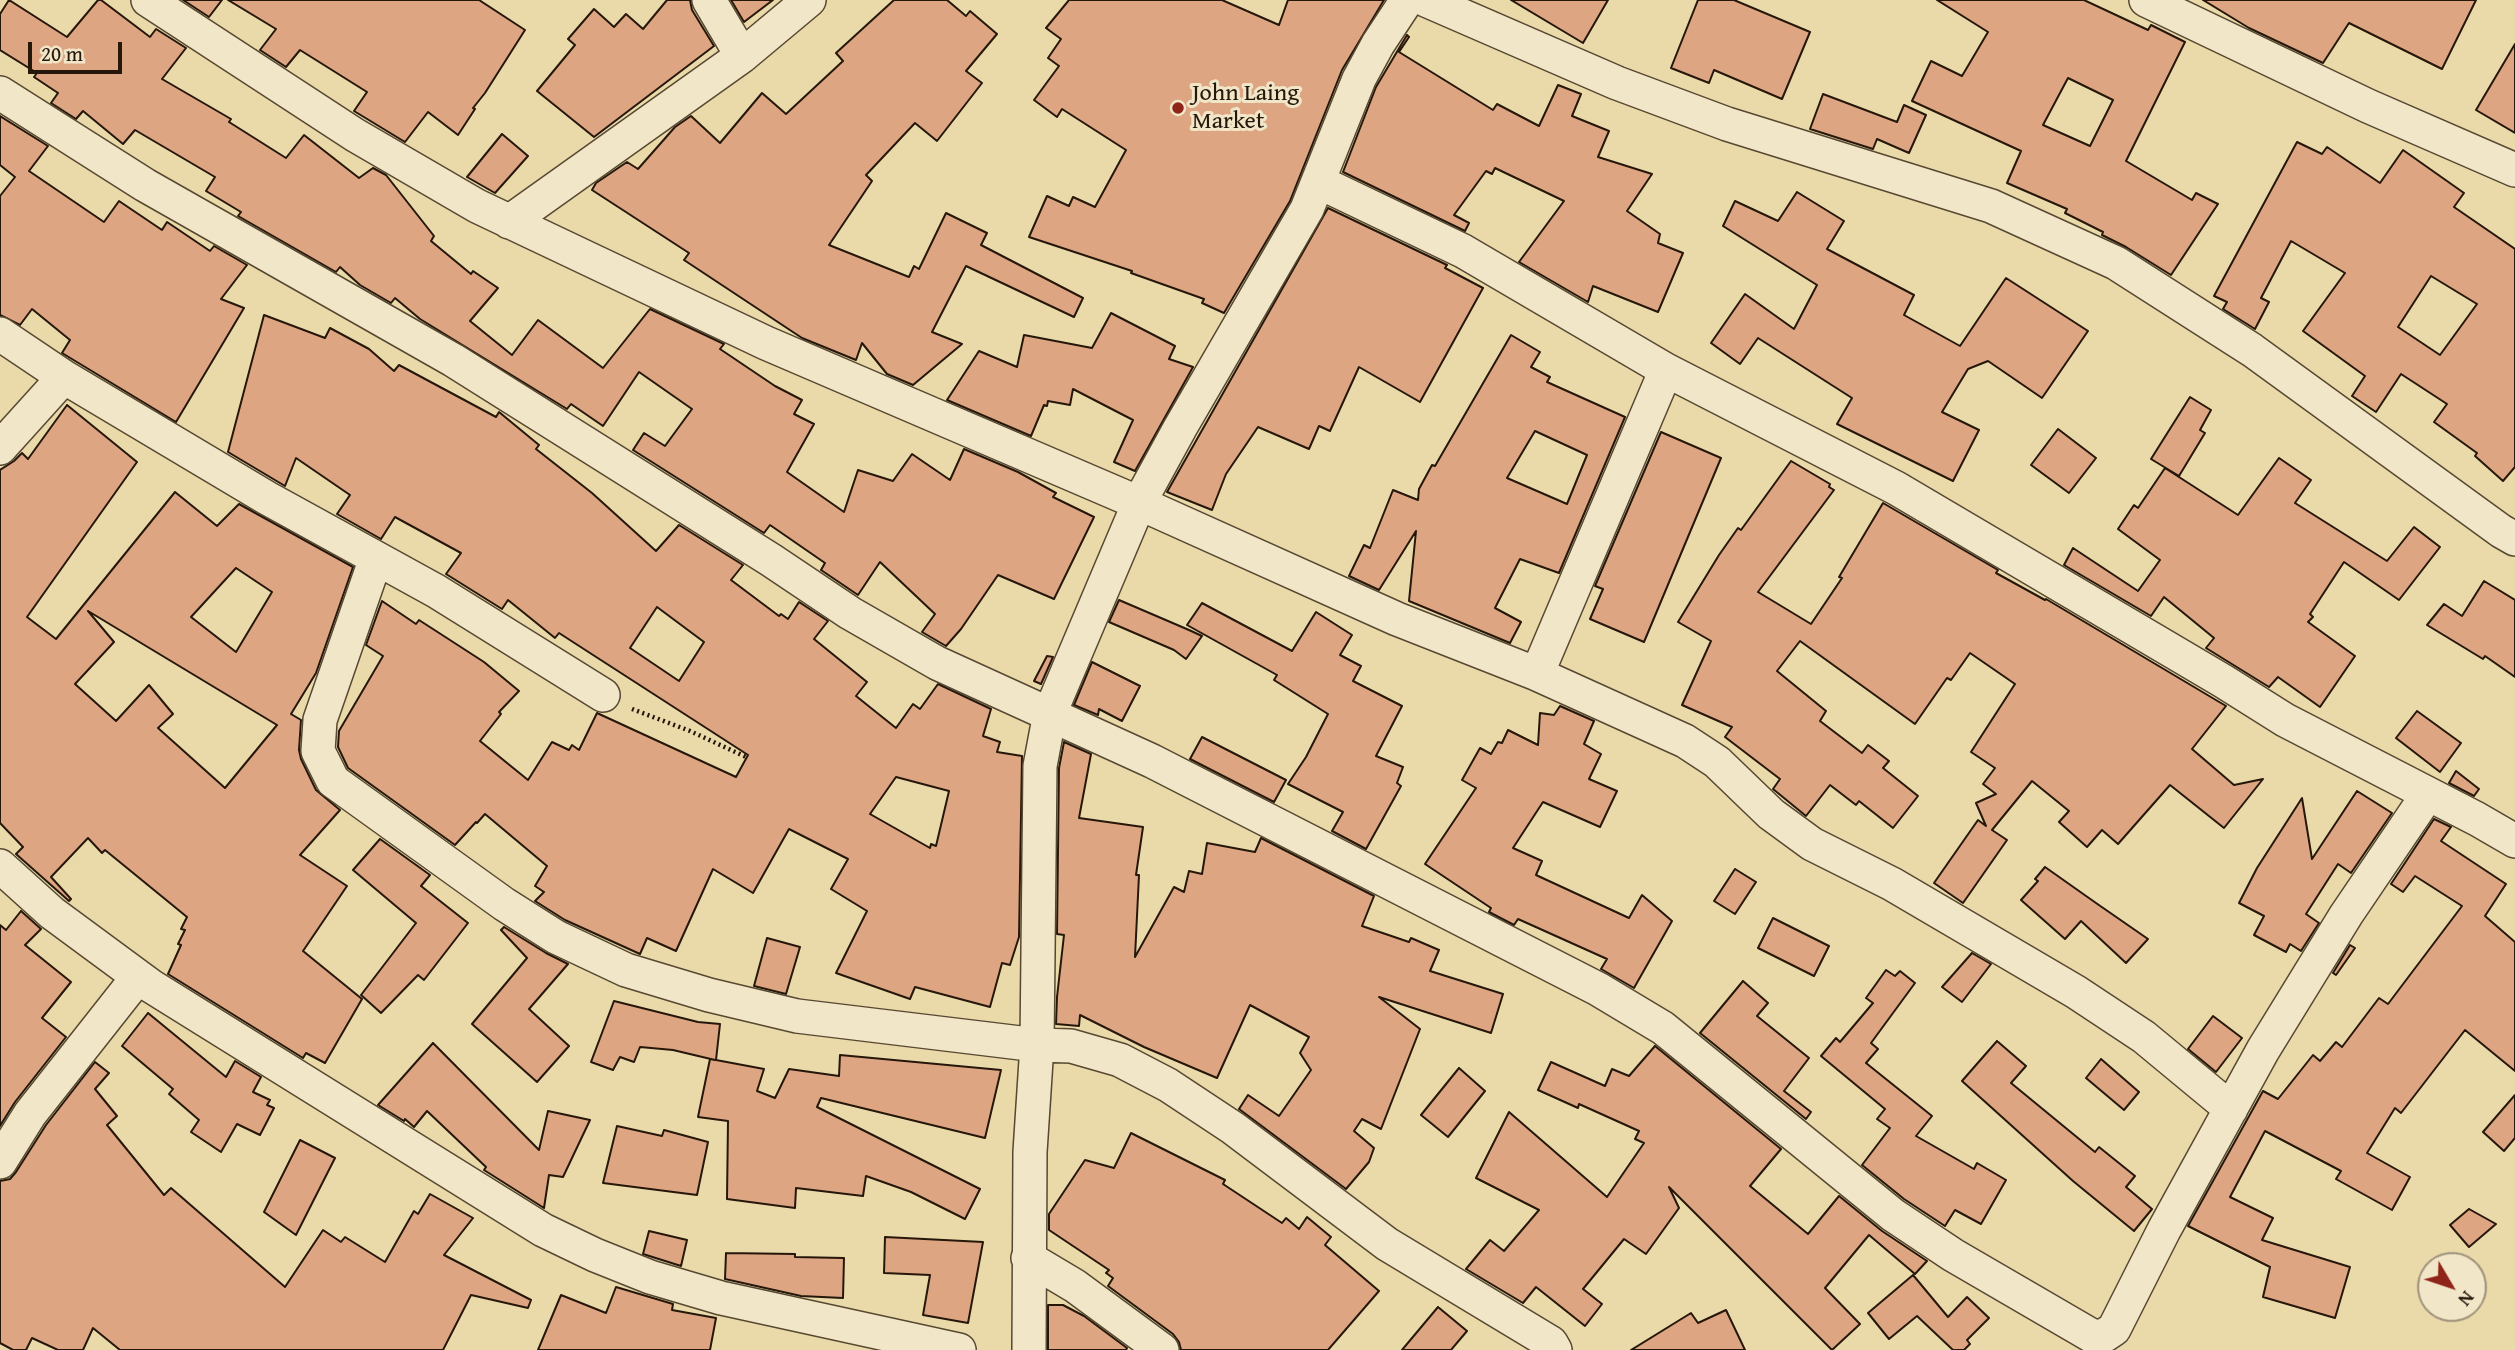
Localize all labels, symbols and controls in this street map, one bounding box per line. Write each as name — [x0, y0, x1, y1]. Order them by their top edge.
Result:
scale bar — [32, 28, 126, 72]
text: 20 m — [41, 38, 83, 69]
place label: John Laing Market — [1192, 80, 1299, 136]
marker: John Laing Market — [1170, 100, 1186, 116]
north arrow — [2417, 1252, 2487, 1322]
text: N — [2452, 1285, 2482, 1313]

